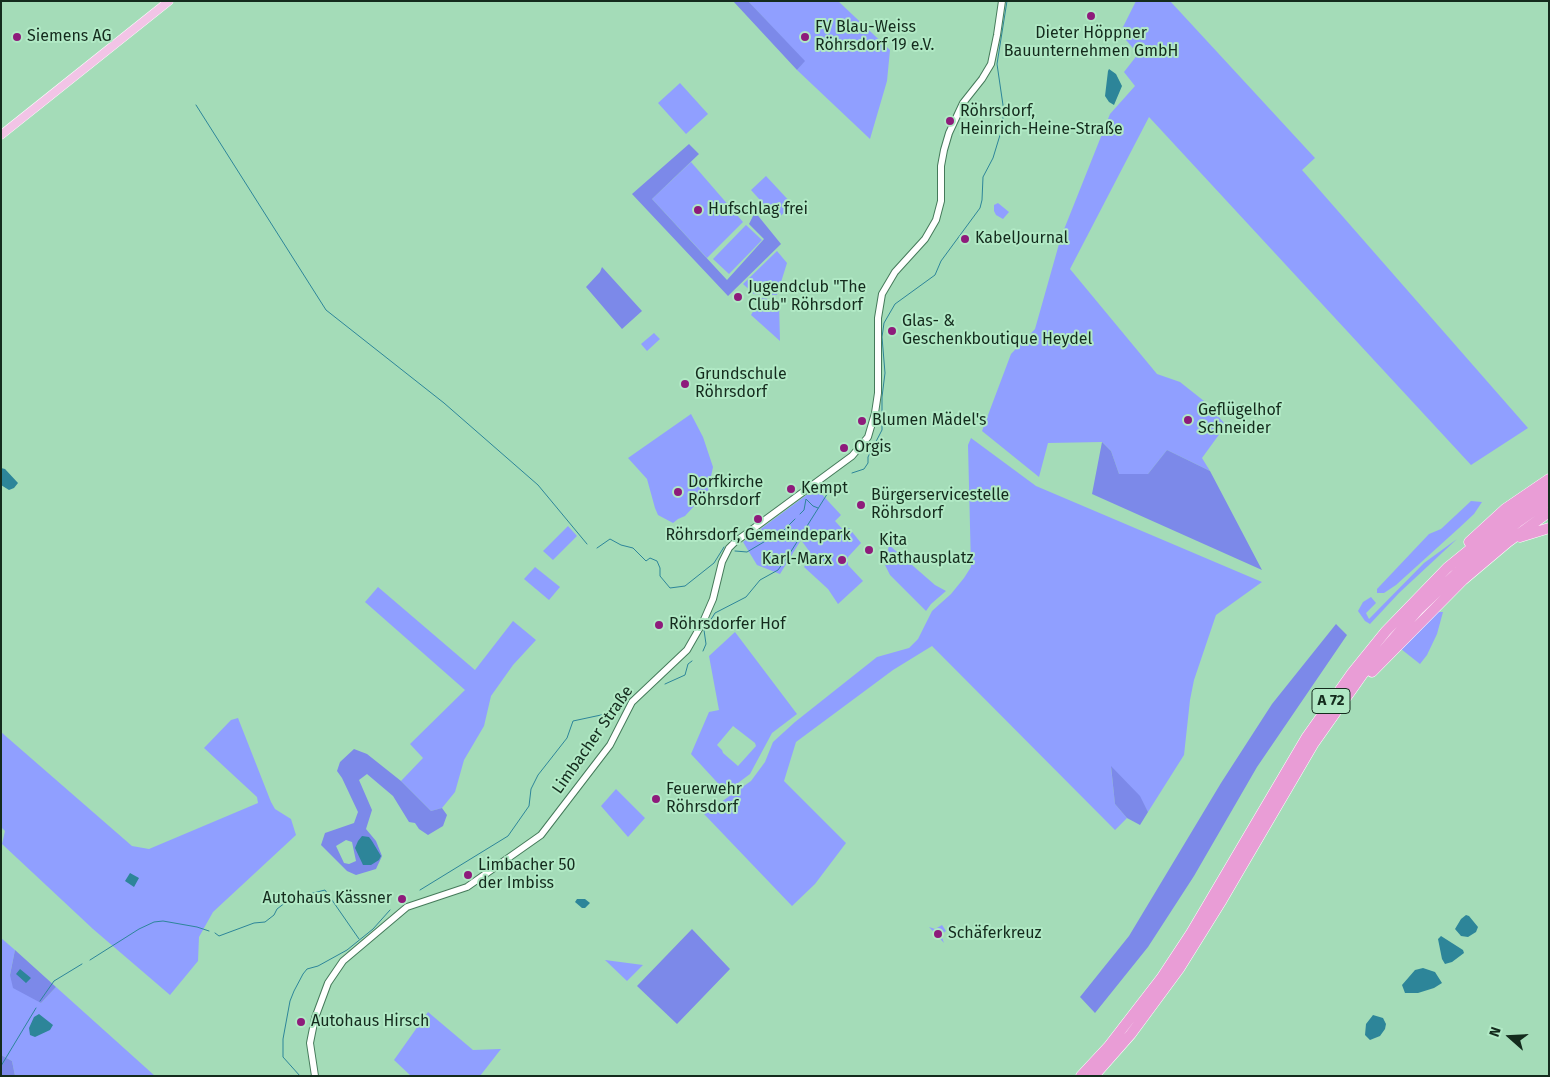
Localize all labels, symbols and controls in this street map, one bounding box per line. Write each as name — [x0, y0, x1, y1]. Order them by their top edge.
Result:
marker: Dieter Höppner Bauunternehmen GmbH — [1085, 10, 1097, 22]
place label: FV Blau-Weiss Röhrsdorf 19 e.V. — [815, 18, 934, 56]
place label: Dieter Höppner Bauunternehmen GmbH — [1004, 24, 1178, 62]
place label: Siemens AG — [27, 27, 112, 47]
marker: Siemens AG — [11, 31, 23, 43]
marker: FV Blau-Weiss Röhrsdorf 19 e.V. — [799, 31, 811, 43]
place label: Röhrsdorf, Heinrich-Heine-Straße — [960, 102, 1123, 140]
marker: Röhrsdorf, Heinrich-Heine-Straße — [944, 115, 956, 127]
place label: Hufschlag frei — [708, 200, 808, 220]
marker: Hufschlag frei — [692, 204, 704, 216]
place label: KabelJournal — [975, 229, 1068, 249]
marker: KabelJournal — [959, 233, 971, 245]
place label: Jugendclub "The Club" Röhrsdorf — [748, 278, 866, 316]
marker: Jugendclub "The Club" Röhrsdorf — [732, 291, 744, 303]
place label: Glas- & Geschenkboutique Heydel — [902, 312, 1092, 350]
marker: Glas- & Geschenkboutique Heydel — [886, 325, 898, 337]
place label: Grundschule Röhrsdorf — [695, 365, 787, 403]
marker: Grundschule Röhrsdorf — [679, 378, 691, 390]
place label: Geflügelhof Schneider — [1198, 401, 1281, 439]
place label: Blumen Mädel's — [872, 411, 986, 431]
marker: Geflügelhof Schneider — [1182, 414, 1194, 426]
marker: Blumen Mädel's — [856, 415, 868, 427]
place label: Orgis — [854, 438, 891, 458]
marker: Orgis — [838, 442, 850, 454]
place label: Dorfkirche Röhrsdorf — [688, 473, 763, 511]
place label: Kempt — [801, 479, 848, 499]
marker: Kempt — [785, 483, 797, 495]
marker: Dorfkirche Röhrsdorf — [672, 486, 684, 498]
place label: Bürgerservicestelle Röhrsdorf — [871, 486, 1009, 524]
marker: Bürgerservicestelle Röhrsdorf — [855, 499, 867, 511]
marker: Röhrsdorf, Gemeindepark — [752, 513, 764, 525]
place label: Röhrsdorf, Gemeindepark — [665, 526, 851, 546]
place label: Kita Rathausplatz — [879, 531, 973, 569]
marker: Kita Rathausplatz — [863, 544, 875, 556]
place label: Karl-Marx — [762, 550, 832, 570]
marker: Karl-Marx — [836, 554, 848, 566]
place label: Röhrsdorfer Hof — [669, 615, 786, 635]
marker: Röhrsdorfer Hof — [653, 619, 665, 631]
street label: Limbacher Straße — [549, 682, 637, 798]
road number: A 72 — [1312, 688, 1350, 714]
place label: Feuerwehr Röhrsdorf — [666, 780, 742, 818]
marker: Feuerwehr Röhrsdorf — [650, 793, 662, 805]
place label: Limbacher 50 der Imbiss — [478, 856, 575, 894]
marker: Limbacher 50 der Imbiss — [462, 869, 474, 881]
place label: Autohaus Kässner — [263, 889, 392, 909]
marker: Autohaus Kässner — [396, 893, 408, 905]
place label: Schäferkreuz — [948, 924, 1041, 944]
marker: Schäferkreuz — [932, 928, 944, 940]
place label: Autohaus Hirsch — [311, 1012, 429, 1032]
north arrow — [1485, 1012, 1535, 1062]
marker: Autohaus Hirsch — [295, 1016, 307, 1028]
text: N — [1486, 1025, 1505, 1039]

